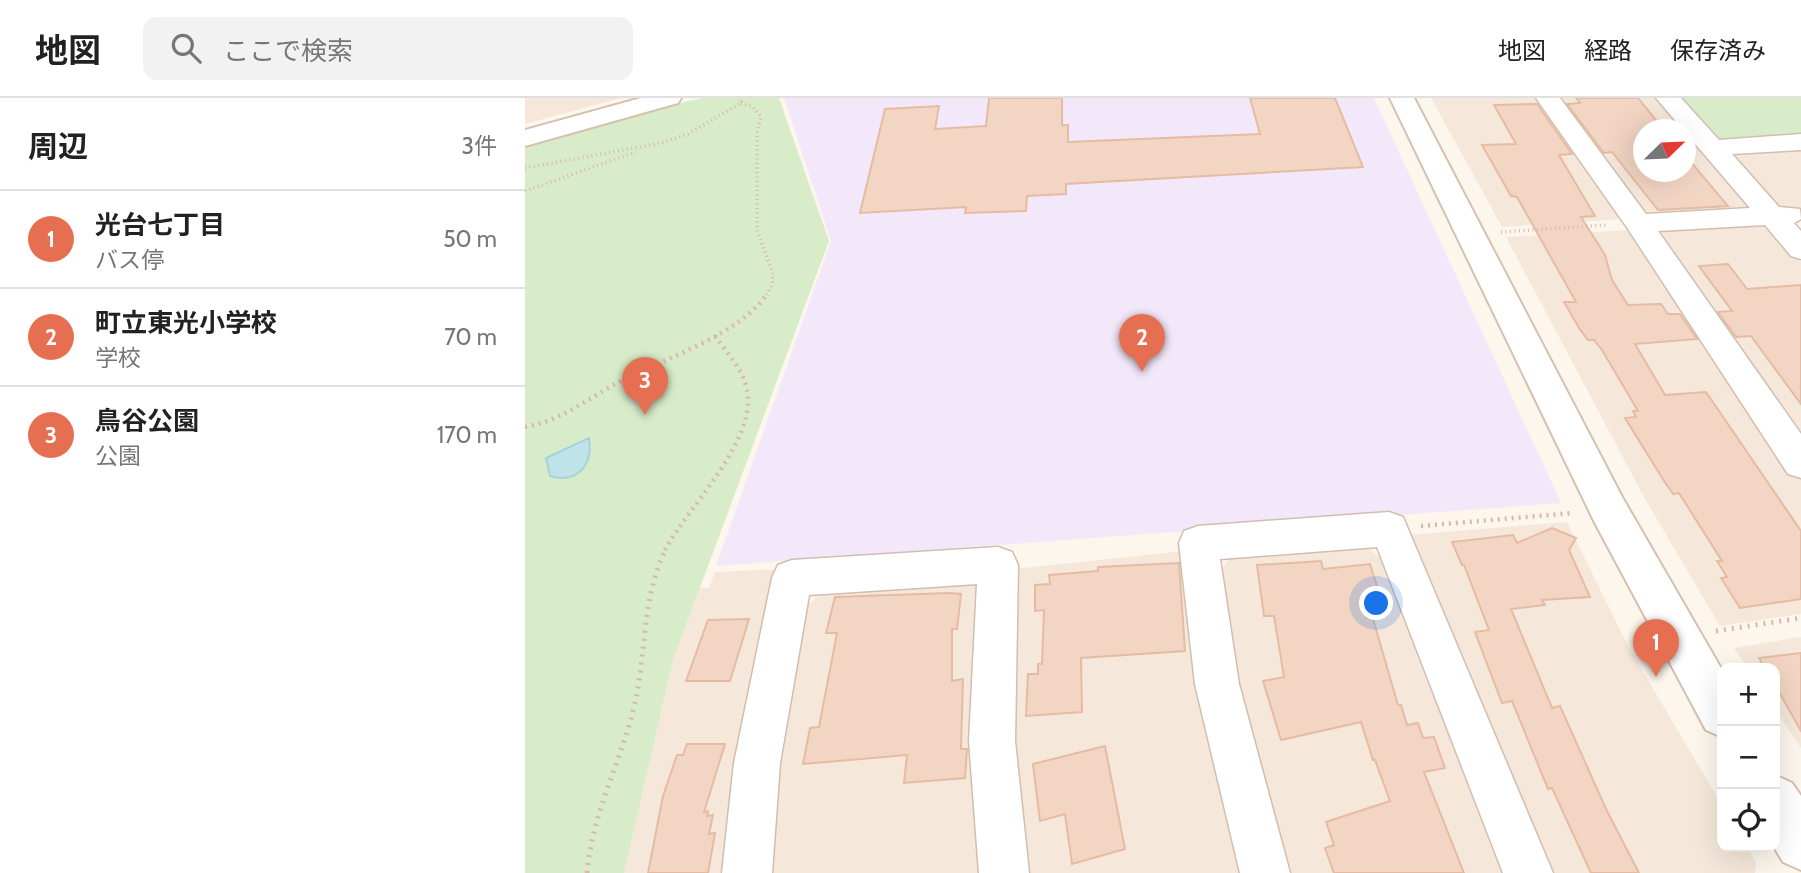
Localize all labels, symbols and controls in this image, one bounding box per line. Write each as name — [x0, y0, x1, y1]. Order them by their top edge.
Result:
search box — [143, 17, 633, 80]
icon: search — [167, 29, 205, 67]
text: 地図 — [35, 30, 101, 70]
text: ここで検索 — [223, 35, 353, 67]
text: 地図 — [1498, 36, 1546, 65]
text: 経路 — [1584, 36, 1632, 65]
text: 保存済み — [1670, 36, 1766, 65]
north arrow — [1633, 119, 1696, 182]
text: 周辺 — [28, 128, 88, 165]
text: 3件 — [462, 132, 497, 160]
text: 光台七丁目 — [95, 209, 225, 241]
text: 1 — [47, 225, 55, 253]
text: 50 m — [443, 225, 497, 253]
text: バス停 — [95, 246, 164, 274]
text: 町立東光小学校 — [95, 307, 277, 339]
pin: 2 — [1119, 314, 1165, 372]
text: 2 — [45, 323, 57, 351]
text: 70 m — [444, 323, 497, 351]
text: 学校 — [95, 344, 141, 372]
pin: 3 — [622, 357, 668, 415]
text: 鳥谷公園 — [95, 405, 199, 437]
text: 3 — [45, 421, 57, 449]
text: 170 m — [437, 421, 497, 449]
text: 公園 — [95, 442, 141, 470]
your location — [1359, 586, 1393, 620]
pin: 1 — [1633, 619, 1679, 677]
map controls — [1717, 663, 1780, 852]
button: + — [1717, 663, 1780, 726]
button: − — [1717, 726, 1780, 789]
button: locate — [1717, 789, 1780, 852]

